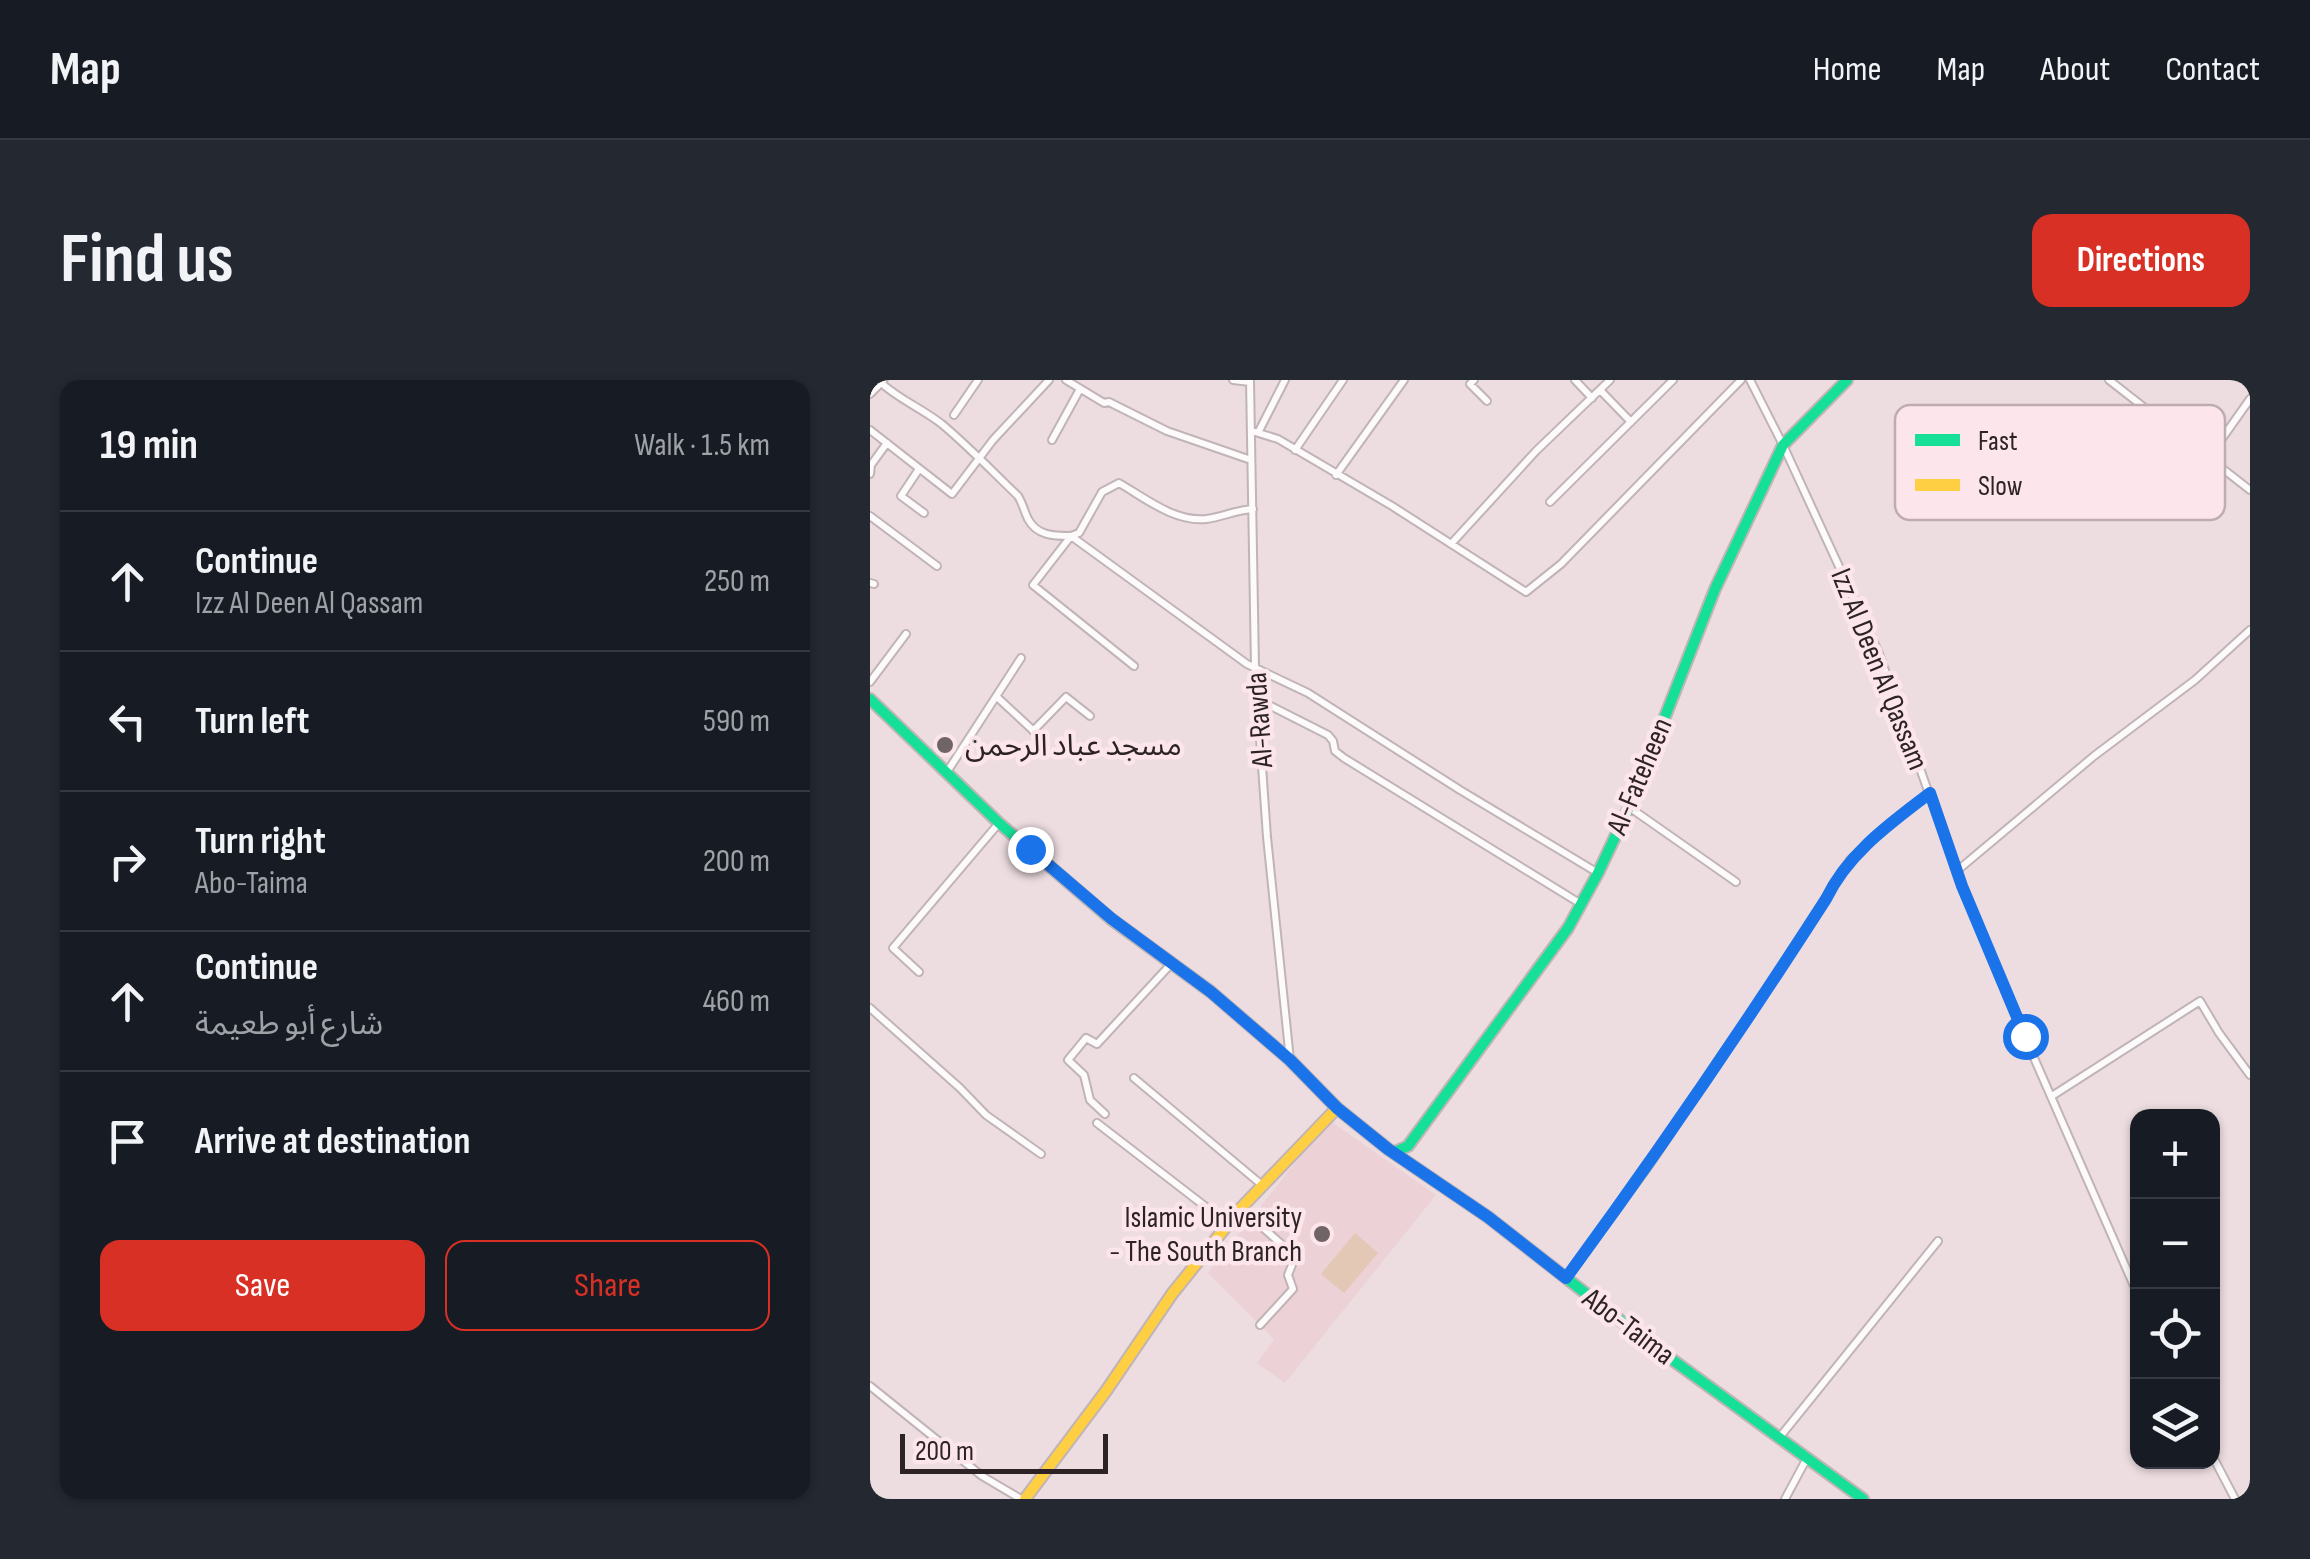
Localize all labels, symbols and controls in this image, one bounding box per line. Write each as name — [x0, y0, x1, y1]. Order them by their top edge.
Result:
text: Map — [50, 41, 121, 98]
text: Home — [1813, 48, 1882, 91]
text: Map — [1937, 48, 1985, 91]
text: About — [2040, 48, 2110, 91]
text: Contact — [2165, 48, 2260, 91]
button: Directions — [2032, 214, 2250, 307]
text: Find us — [60, 218, 234, 302]
legend — [1895, 405, 2225, 520]
text: 19 min — [100, 420, 198, 471]
text: Fast — [1978, 425, 2017, 458]
text: Walk · 1.5 km — [634, 426, 770, 465]
text: Slow — [1978, 470, 2023, 503]
text: Continue — [195, 539, 318, 584]
icon: ahead — [100, 554, 155, 609]
text: 250 m — [704, 562, 770, 601]
street label: Izz Al Deen Al Qassam — [1822, 563, 1936, 775]
text: Izz Al Deen Al Qassam — [195, 584, 423, 623]
street label: Al-Rawda — [1239, 671, 1281, 770]
icon: left — [100, 694, 155, 749]
text: Turn left — [195, 699, 309, 744]
text: 590 m — [703, 702, 770, 741]
street label: Al-Fateheen — [1599, 713, 1681, 841]
place label: مسجد عباد الرحمن — [965, 728, 1182, 764]
marker: مسجد عباد الرحمن — [934, 734, 956, 756]
text: Turn right — [195, 819, 326, 864]
route end — [1008, 827, 1054, 873]
icon: right — [100, 834, 155, 889]
text: 200 m — [703, 842, 770, 881]
text: Abo-Taima — [195, 864, 308, 903]
text: Continue — [195, 945, 318, 990]
icon: ahead — [100, 974, 155, 1029]
text: 460 m — [703, 982, 770, 1021]
text: شارع أبو طعيمة — [195, 1005, 383, 1044]
route start — [2003, 1014, 2049, 1060]
map controls — [2130, 1109, 2220, 1469]
button: + — [2130, 1109, 2220, 1199]
icon: arrive — [100, 1114, 155, 1169]
text: Arrive at destination — [195, 1119, 470, 1164]
button: − — [2130, 1199, 2220, 1289]
place label: Islamic University - The South Branch — [1109, 1200, 1302, 1270]
marker: Islamic University - The South Branch — [1311, 1223, 1333, 1245]
button: Save — [100, 1240, 425, 1331]
button: Share — [445, 1240, 770, 1331]
street label: Abo-Taima — [1574, 1280, 1682, 1373]
button: locate — [2130, 1289, 2220, 1379]
button: layers — [2130, 1379, 2220, 1469]
scale bar — [900, 1429, 1108, 1474]
text: 200 m — [915, 1435, 974, 1468]

